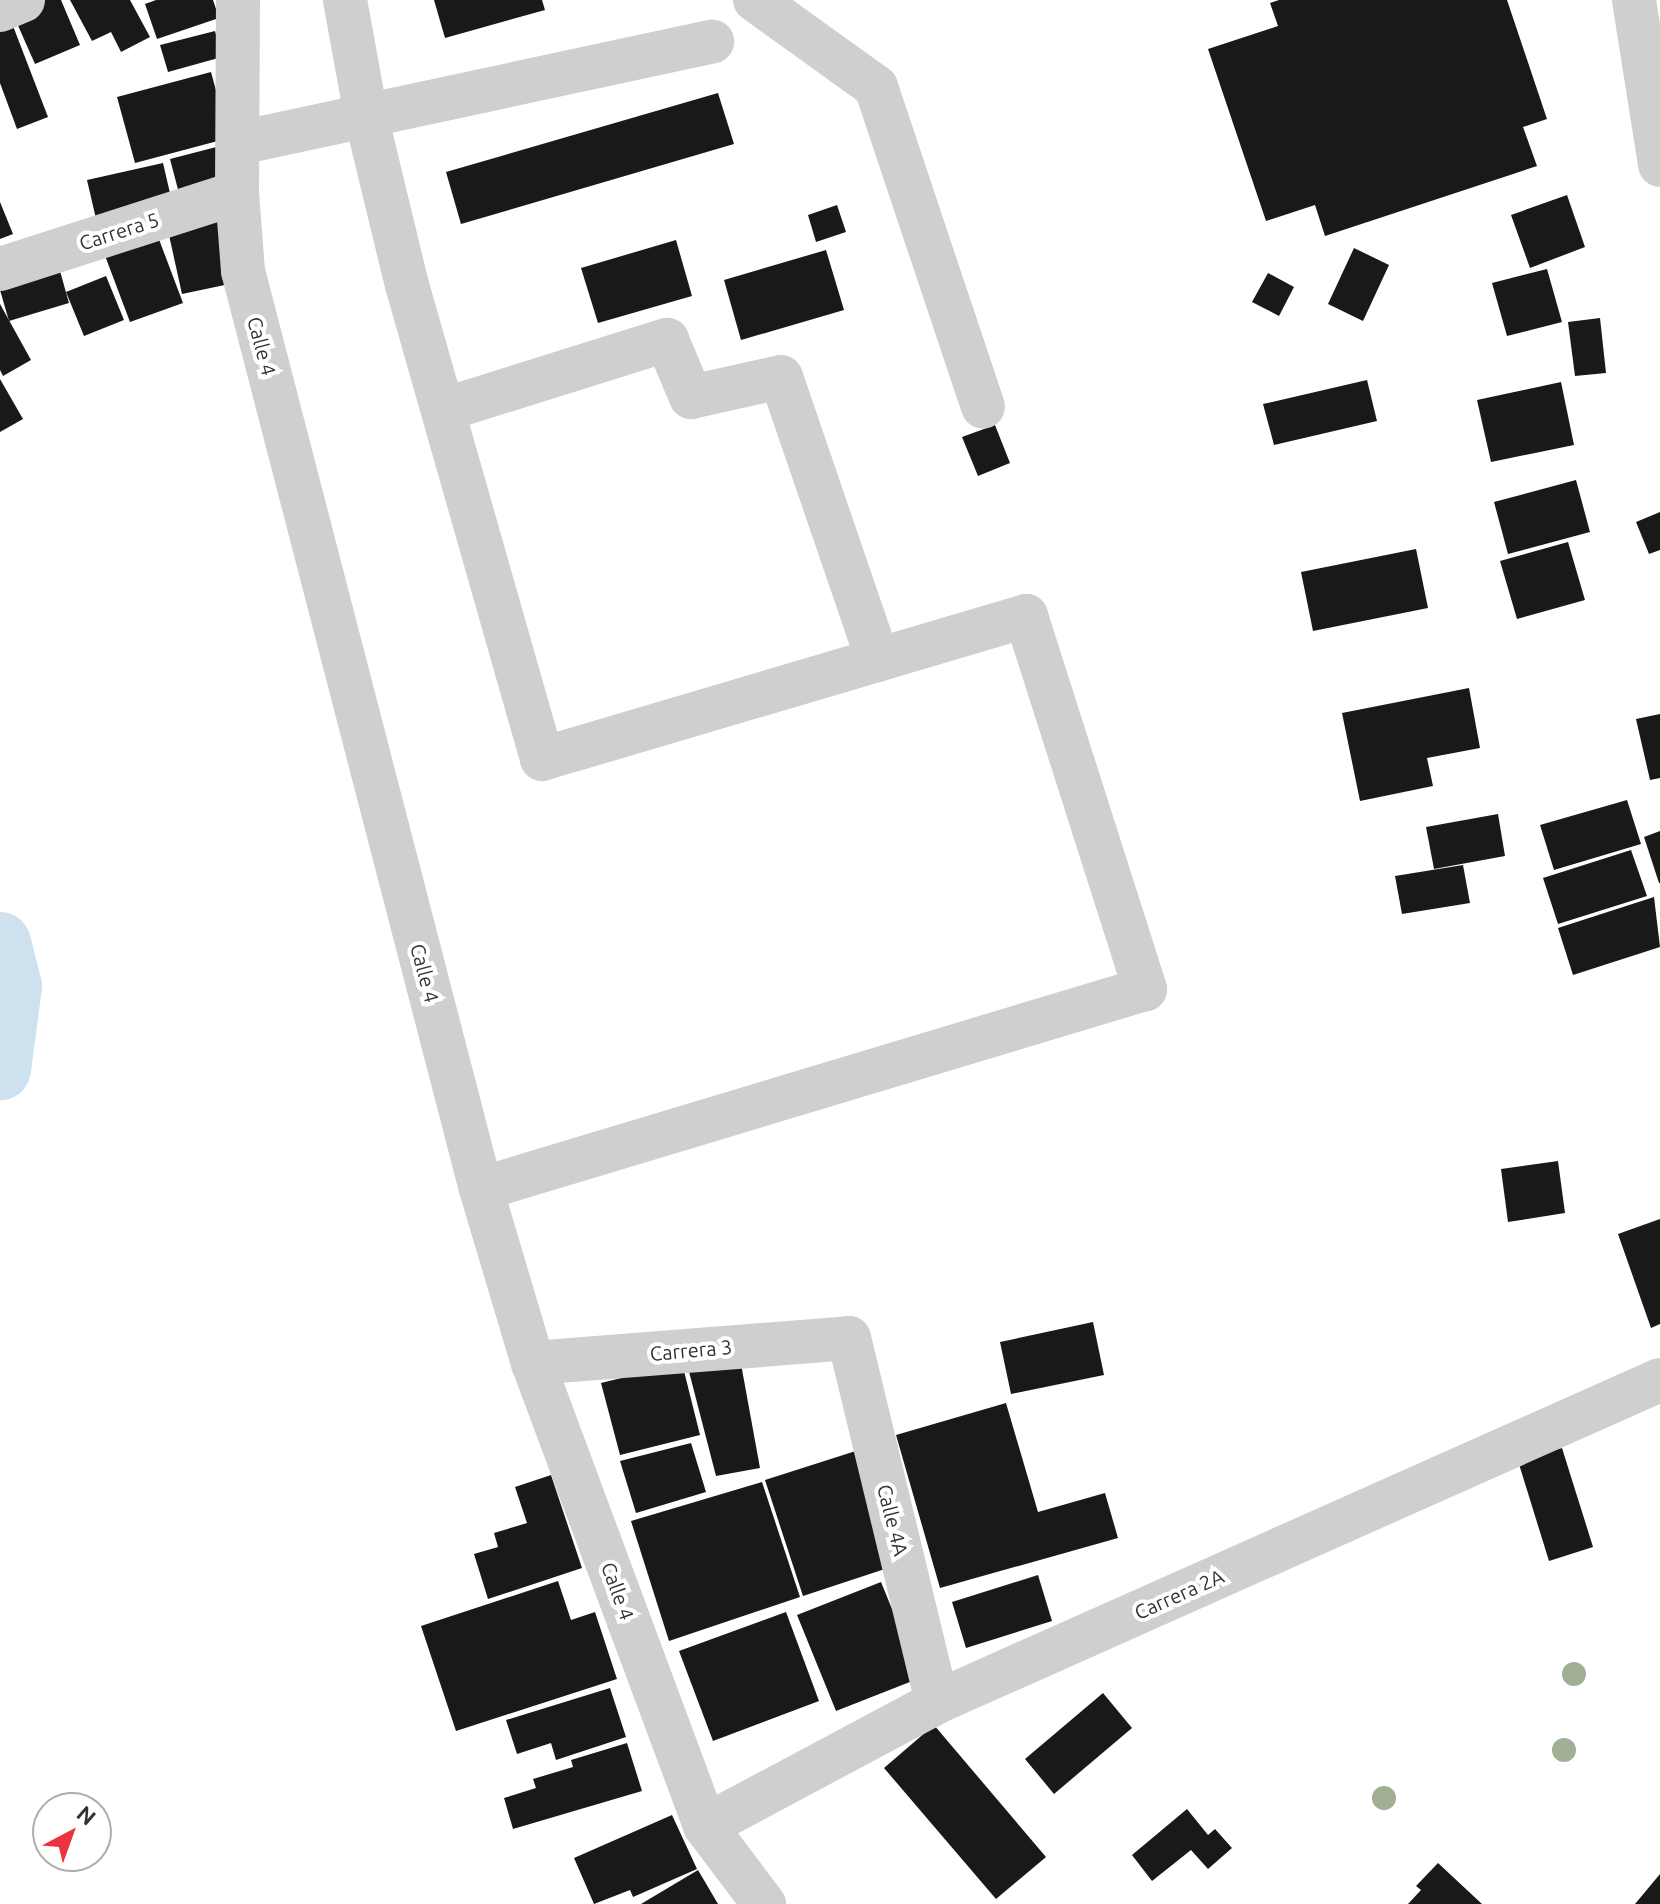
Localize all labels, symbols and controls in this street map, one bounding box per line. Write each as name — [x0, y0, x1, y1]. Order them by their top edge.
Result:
street label: Carrera 5 — [76, 207, 162, 255]
street label: Calle 4 — [243, 314, 281, 378]
street label: Calle 4 — [406, 941, 444, 1005]
street label: Carrera 3 — [649, 1334, 733, 1366]
street label: Calle 4A — [873, 1482, 913, 1558]
street label: Calle 4 — [596, 1559, 640, 1623]
street label: Carrera 2A — [1131, 1564, 1227, 1624]
north arrow — [32, 1792, 112, 1872]
text: N — [72, 1800, 101, 1830]

